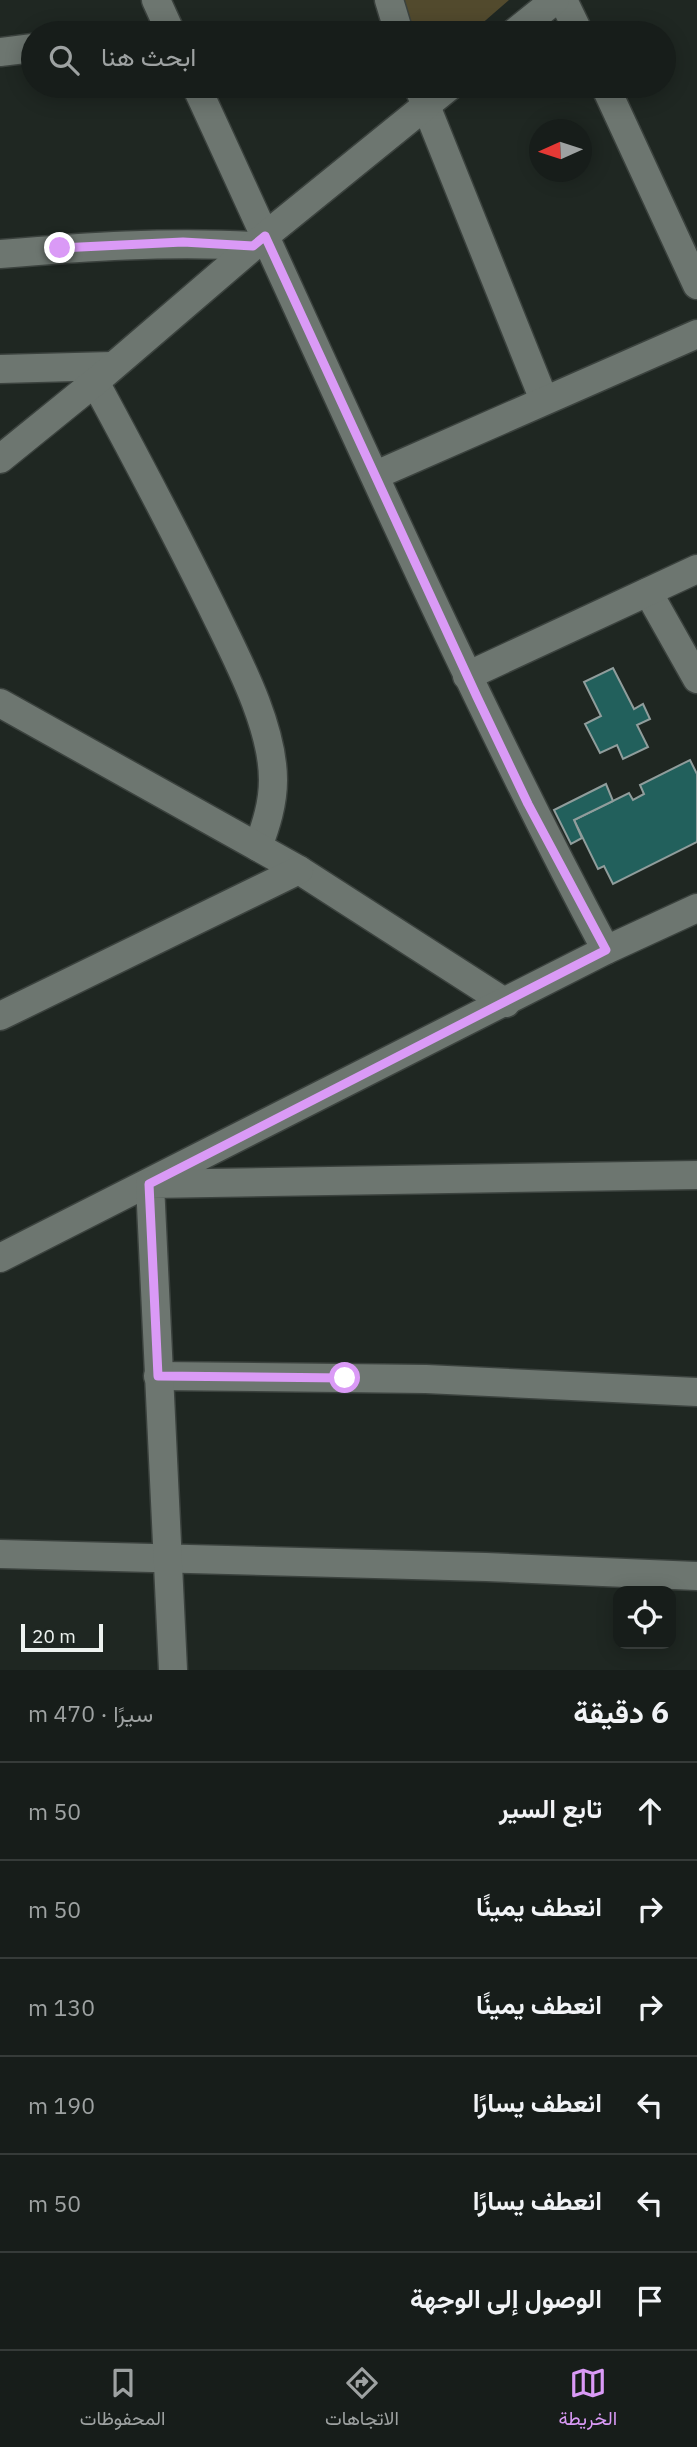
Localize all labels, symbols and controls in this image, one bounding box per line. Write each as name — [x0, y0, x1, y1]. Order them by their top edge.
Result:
search box — [21, 21, 676, 98]
text: ابحث هنا — [101, 39, 196, 73]
icon: search — [45, 41, 83, 79]
north arrow — [529, 119, 592, 182]
route end — [44, 232, 75, 263]
route start — [329, 1362, 360, 1393]
map controls — [613, 1586, 676, 1649]
button: locate — [613, 1586, 676, 1649]
scale bar — [21, 1621, 103, 1653]
text: 20 m — [32, 1624, 76, 1648]
text: 6 دقيقة — [573, 1692, 669, 1731]
text: سيرًا · 470 m — [28, 1698, 153, 1728]
text: تابع السير — [499, 1791, 602, 1825]
icon: ahead — [631, 1792, 669, 1830]
text: 50 m — [28, 1796, 81, 1826]
text: انعطف يمينًا — [476, 1889, 602, 1923]
icon: right — [631, 1890, 669, 1928]
text: 50 m — [28, 1894, 81, 1924]
text: انعطف يمينًا — [476, 1987, 602, 2021]
icon: right — [631, 1988, 669, 2026]
text: 130 m — [28, 1992, 95, 2022]
text: انعطف يسارًا — [473, 2085, 602, 2119]
icon: left — [631, 2086, 669, 2124]
text: 190 m — [28, 2090, 95, 2120]
text: انعطف يسارًا — [473, 2183, 602, 2217]
icon: left — [631, 2184, 669, 2222]
text: 50 m — [28, 2188, 81, 2218]
text: الوصول إلى الوجهة — [410, 2281, 602, 2315]
icon: arrive — [631, 2282, 669, 2320]
tab: المحفوظات — [80, 2364, 165, 2435]
tab: الاتجاهات — [325, 2364, 399, 2435]
tab: الخريطة — [558, 2364, 617, 2435]

